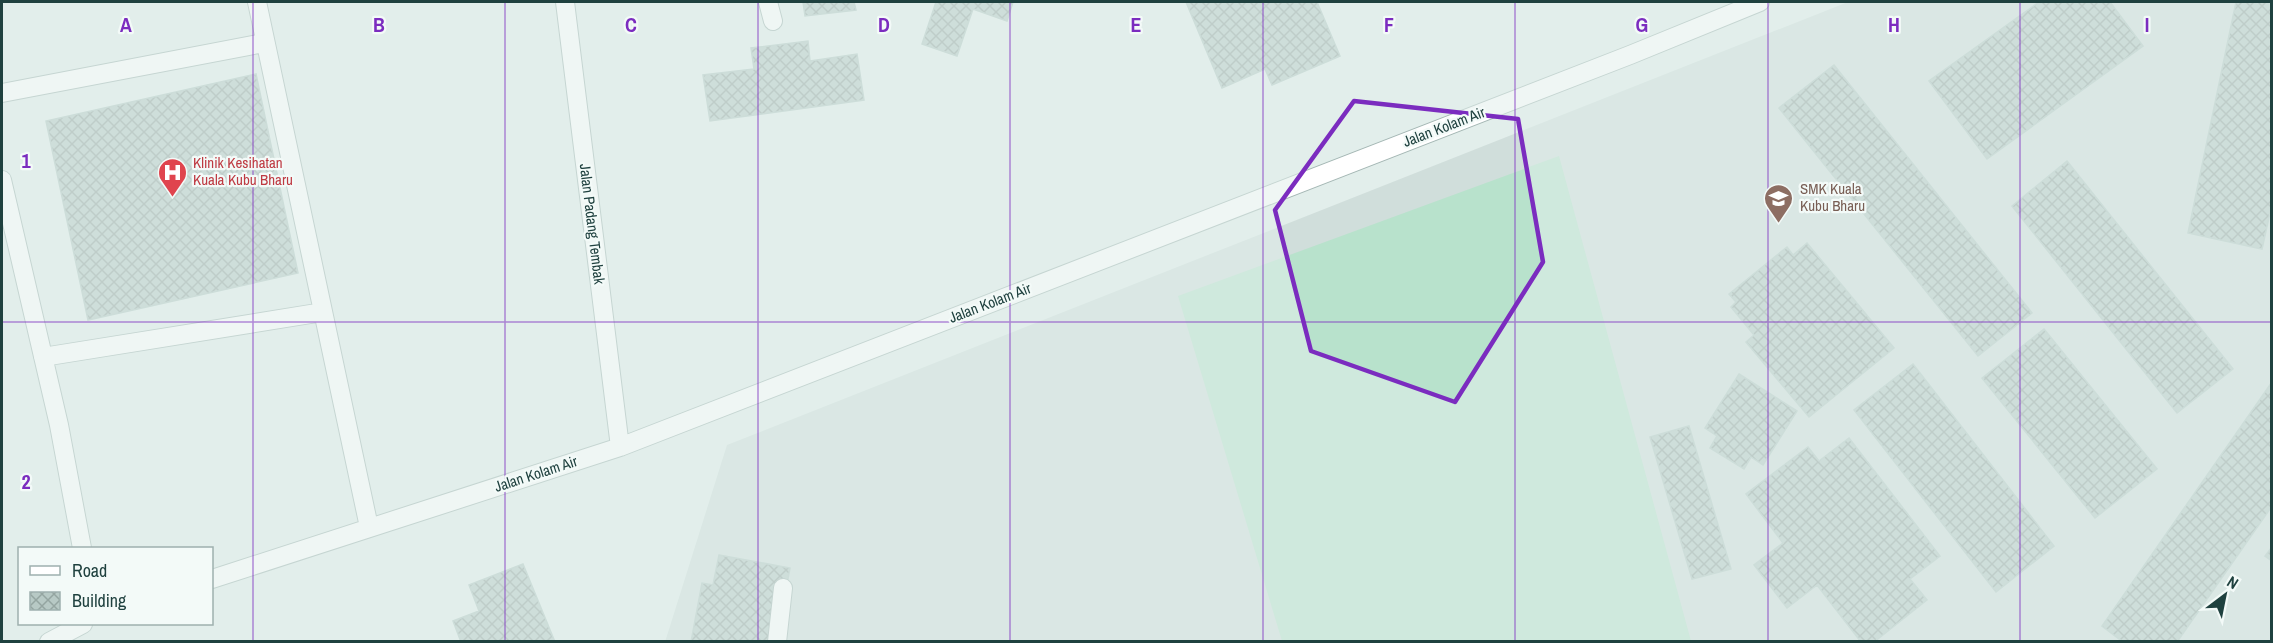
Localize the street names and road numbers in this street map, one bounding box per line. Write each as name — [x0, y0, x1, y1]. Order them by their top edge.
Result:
street label: Jalan Kolam Air — [1400, 101, 1488, 152]
street label: Jalan Padang Tembak — [575, 162, 610, 286]
street label: Jalan Kolam Air — [946, 277, 1034, 328]
street label: Jalan Kolam Air — [492, 450, 580, 497]

